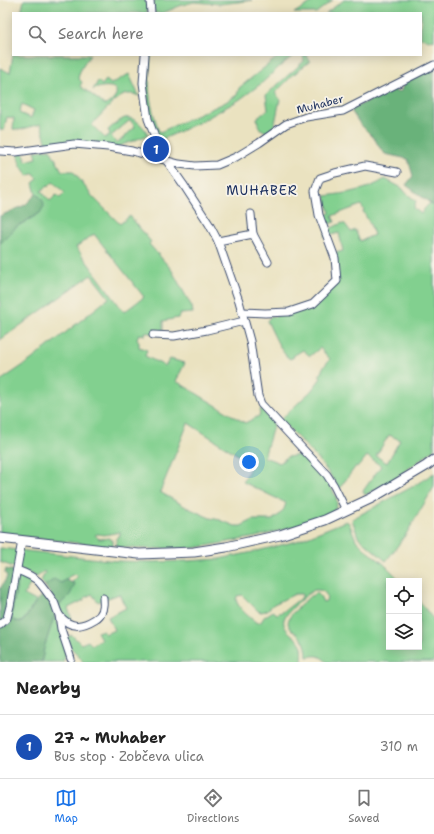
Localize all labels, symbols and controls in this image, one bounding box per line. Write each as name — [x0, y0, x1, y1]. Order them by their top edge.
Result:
search box — [12, 12, 422, 56]
icon: search — [26, 23, 48, 45]
text: Search here — [58, 24, 144, 44]
street label: Muhaber — [295, 91, 345, 118]
pin: 1 — [143, 134, 169, 164]
district label: MUHABER — [226, 182, 298, 199]
your location — [239, 452, 259, 472]
map controls — [386, 578, 422, 650]
button: locate — [386, 578, 422, 614]
button: layers — [386, 614, 422, 650]
text: Nearby — [16, 677, 81, 699]
text: 27 ~ Muhaber — [54, 728, 166, 748]
text: 1 — [26, 738, 32, 755]
text: 310 m — [380, 738, 418, 755]
text: Bus stop · Zobčeva ulica — [54, 748, 204, 765]
tab: Map — [54, 787, 78, 826]
tab: Directions — [187, 787, 239, 826]
tab: Saved — [348, 787, 380, 826]

